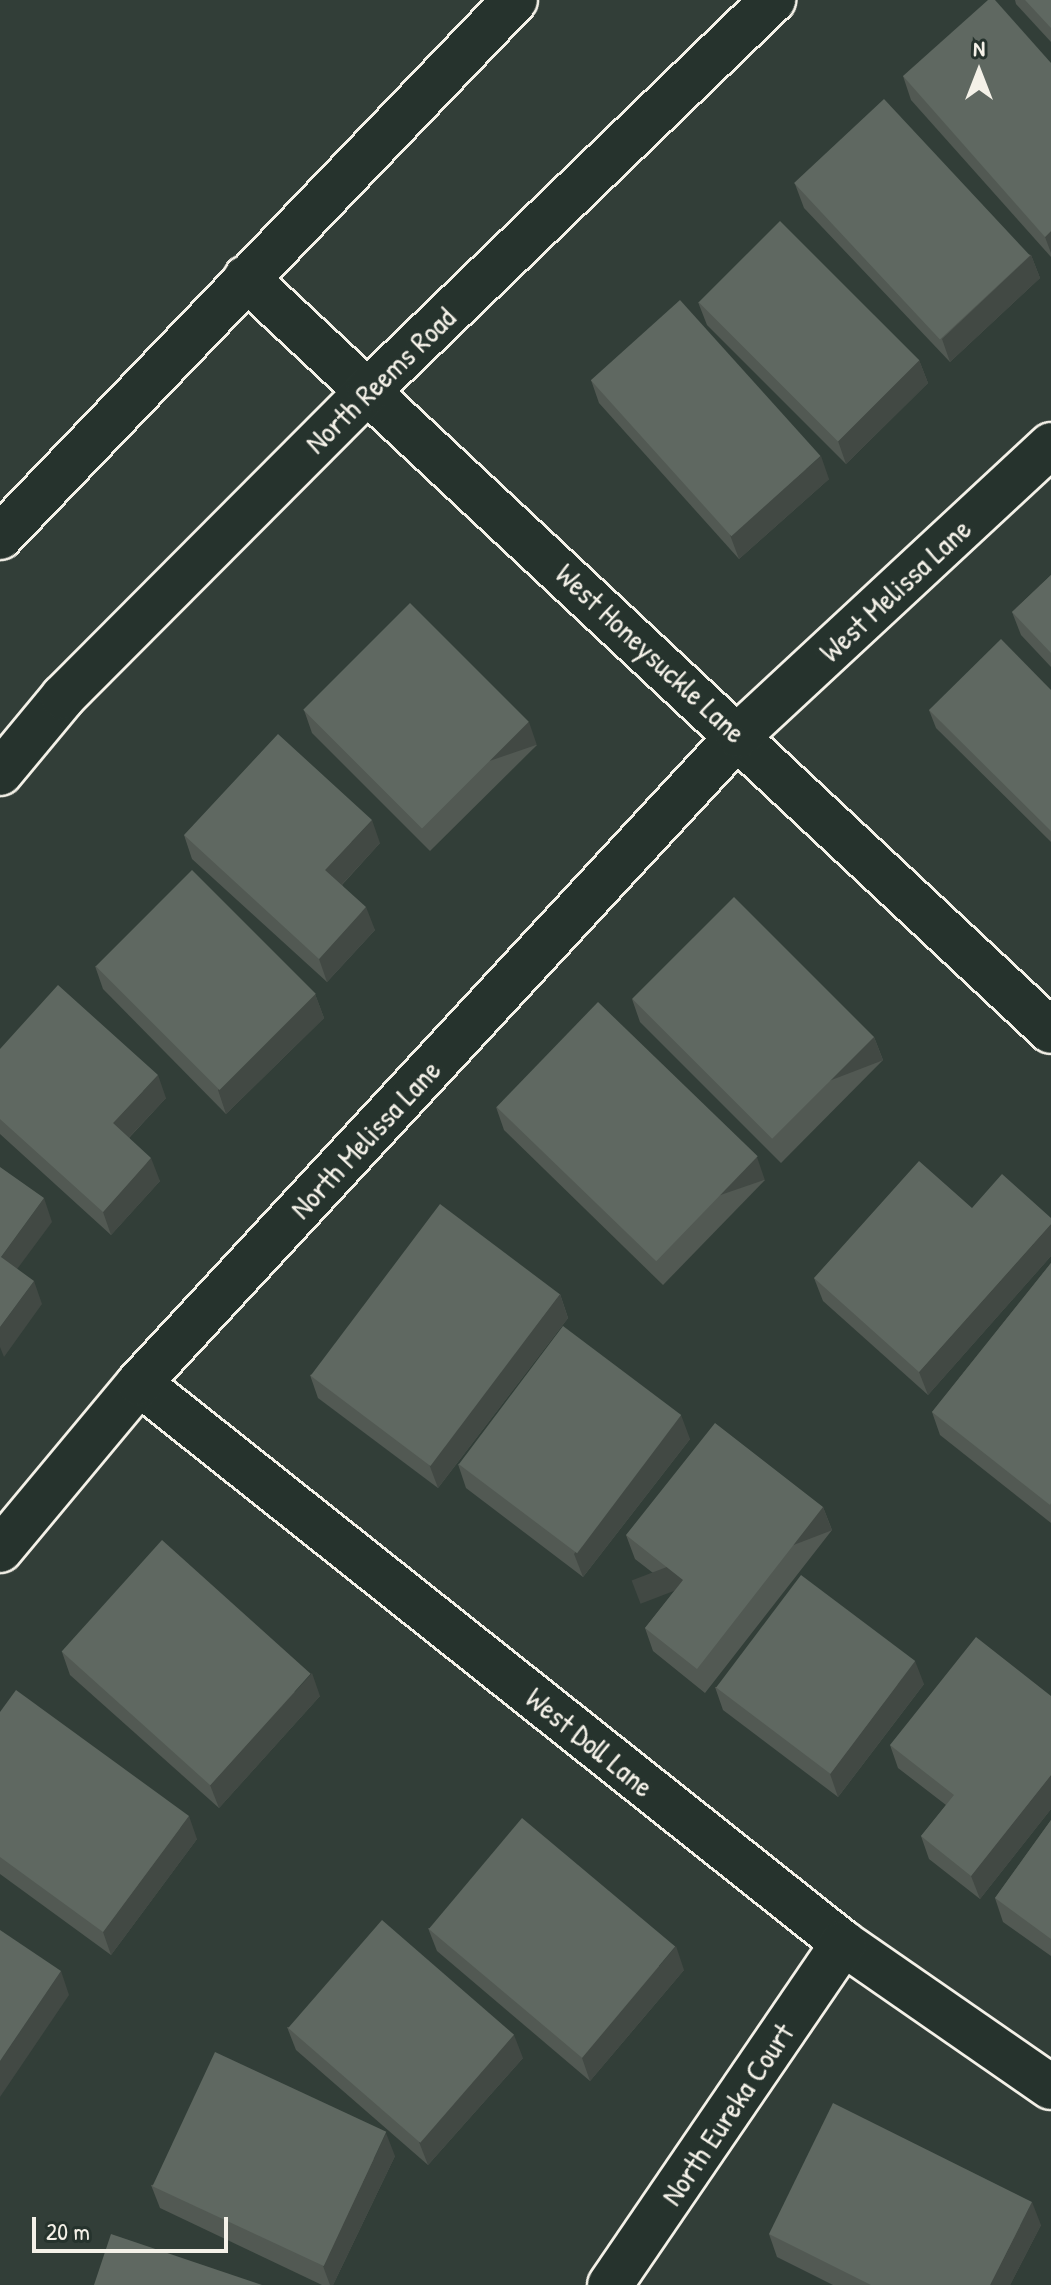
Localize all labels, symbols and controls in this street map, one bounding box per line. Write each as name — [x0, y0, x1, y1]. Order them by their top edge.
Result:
north arrow — [939, 32, 1019, 112]
text: N — [973, 33, 985, 63]
street label: North Reems Road — [297, 299, 463, 461]
street label: West Melissa Lane — [812, 511, 978, 669]
street label: West Honeysuckle Lane — [549, 556, 753, 750]
street label: North Melissa Lane — [282, 1052, 448, 1226]
street label: West Doll Lane — [519, 1680, 661, 1804]
street label: North Eureka Court — [653, 2016, 801, 2212]
scale bar — [36, 2201, 232, 2251]
text: 20 m — [46, 2215, 90, 2247]

